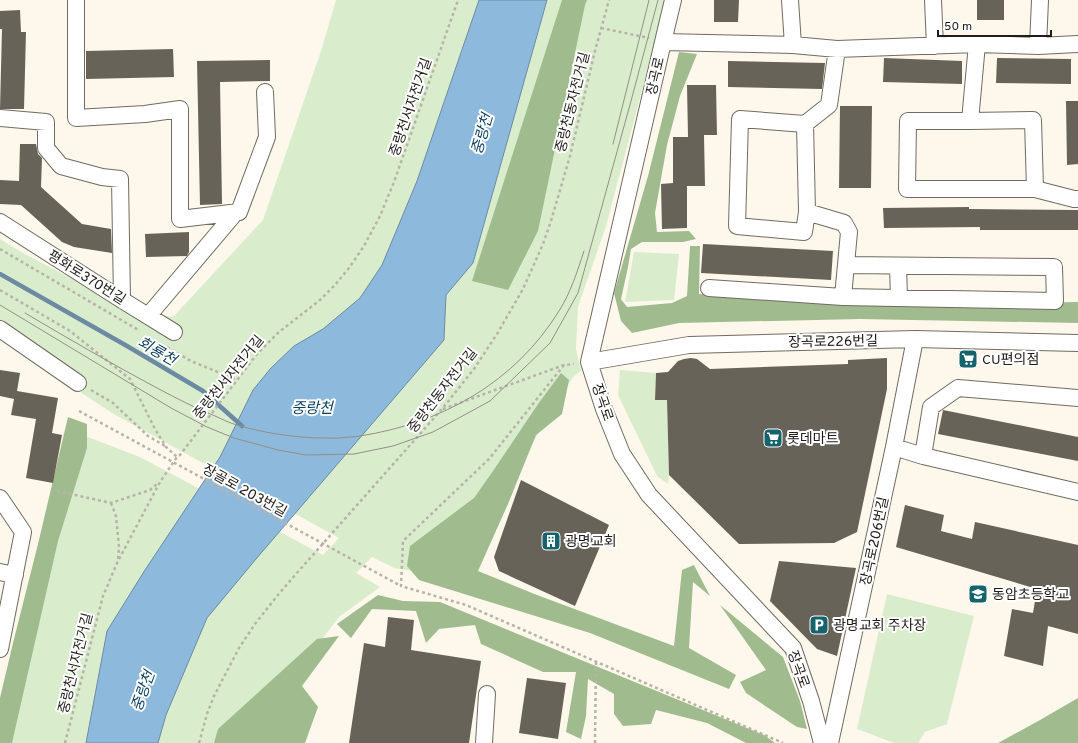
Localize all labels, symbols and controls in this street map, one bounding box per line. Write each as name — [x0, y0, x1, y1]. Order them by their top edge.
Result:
scale bar — [938, 12, 1051, 38]
text: 50 m — [944, 19, 972, 35]
street label: 중랑천동자전거길 — [552, 50, 594, 154]
street label: 장곡로 — [644, 55, 669, 97]
street label: 중랑천서자전거길 — [386, 56, 436, 159]
water label: 중랑천 — [469, 110, 499, 157]
street label: 평화로370번길 — [44, 248, 128, 309]
street label: 중랑천서자전거길 — [189, 332, 268, 423]
street label: 장곡로226번길 — [788, 333, 878, 352]
water label: 회룡천 — [134, 334, 181, 372]
street label: 중랑천동자전거길 — [404, 344, 482, 437]
supermarket icon: CU편의점 — [957, 348, 979, 370]
place label: CU편의점 — [982, 352, 1039, 369]
street label: 장곡로 — [587, 381, 616, 424]
water label: 중랑천 — [291, 400, 335, 419]
supermarket icon: 롯데마트 — [762, 427, 784, 449]
place label: 롯데마트 — [787, 431, 839, 448]
street label: 장골로 203번길 — [199, 461, 289, 521]
street label: 장곡로206번길 — [858, 495, 893, 587]
building icon: 광명교회 — [540, 530, 562, 552]
place label: 광명교회 — [565, 534, 617, 551]
school or university icon: 동암초등학교 — [967, 583, 989, 605]
place label: 동암초등학교 — [992, 586, 1069, 604]
street label: 중랑천서자전거길 — [55, 611, 97, 715]
parking icon: 광명교회 주차장 — [808, 614, 830, 636]
place label: 광명교회 주차장 — [833, 618, 927, 635]
street label: 장곡로 — [783, 648, 812, 691]
water label: 중랑천 — [128, 667, 161, 714]

